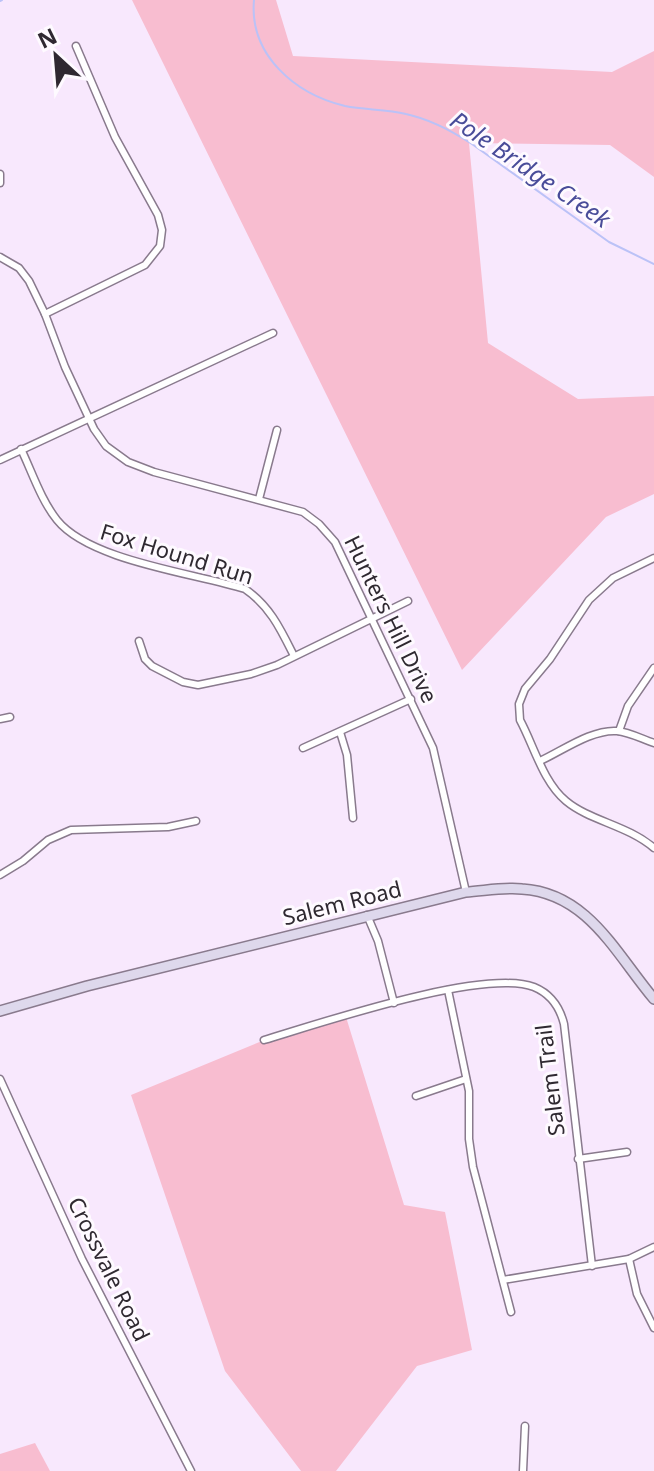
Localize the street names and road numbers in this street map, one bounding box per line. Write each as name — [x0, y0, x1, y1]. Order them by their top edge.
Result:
street label: Fox Hound Run — [97, 516, 258, 591]
street label: Hunters Hill Drive — [338, 530, 445, 707]
street label: Salem Road — [279, 873, 404, 931]
street label: Salem Trail — [527, 1023, 571, 1138]
street label: Crossvale Road — [62, 1191, 158, 1346]

